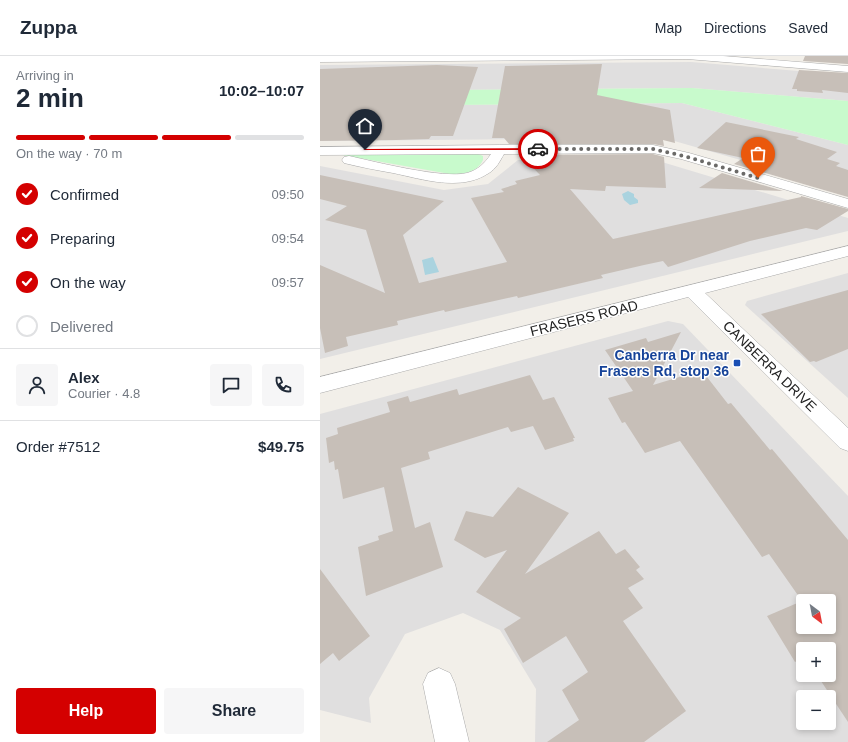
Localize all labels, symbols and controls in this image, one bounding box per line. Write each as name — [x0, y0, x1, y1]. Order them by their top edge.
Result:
text: Zuppa — [20, 17, 77, 38]
text: Map — [655, 20, 682, 36]
text: Directions — [704, 20, 766, 36]
text: Saved — [788, 20, 828, 36]
text: Arriving in — [16, 68, 74, 83]
text: 10:02–10:07 — [219, 82, 304, 99]
text: 2 min — [16, 83, 84, 113]
pin — [348, 109, 382, 150]
icon: home — [354, 115, 376, 137]
courier — [518, 129, 558, 169]
pin — [741, 137, 775, 178]
icon: car — [527, 138, 549, 160]
icon: bag — [747, 143, 769, 165]
text: On the way · 70 m — [16, 146, 122, 161]
icon: check — [16, 183, 38, 205]
text: Confirmed — [50, 186, 119, 203]
text: 09:50 — [271, 187, 304, 202]
icon: check — [16, 227, 38, 249]
text: Preparing — [50, 230, 115, 247]
text: 09:54 — [271, 231, 304, 246]
icon: check — [16, 271, 38, 293]
text: On the way — [50, 274, 126, 291]
text: 09:57 — [271, 275, 304, 290]
street label: FRASERS ROAD — [528, 297, 640, 339]
street label: CANBERRA DRIVE — [720, 317, 820, 415]
text: Delivered — [50, 318, 113, 335]
place label: Canberra Dr near Frasers Rd, stop 36 — [599, 347, 730, 379]
marker: Canberra Dr near Frasers Rd, stop 36 — [732, 358, 742, 368]
button: person — [16, 364, 58, 406]
button: chat — [210, 364, 252, 406]
button: phone — [262, 364, 304, 406]
text: Alex — [68, 369, 100, 386]
text: Courier · 4.8 — [68, 386, 140, 401]
text: Order #7512 — [16, 438, 100, 455]
text: $49.75 — [258, 438, 304, 455]
north arrow — [796, 594, 836, 634]
map controls — [796, 594, 836, 730]
button: + — [796, 642, 836, 682]
button: Help — [16, 688, 156, 734]
button: Share — [164, 688, 304, 734]
button: − — [796, 690, 836, 730]

